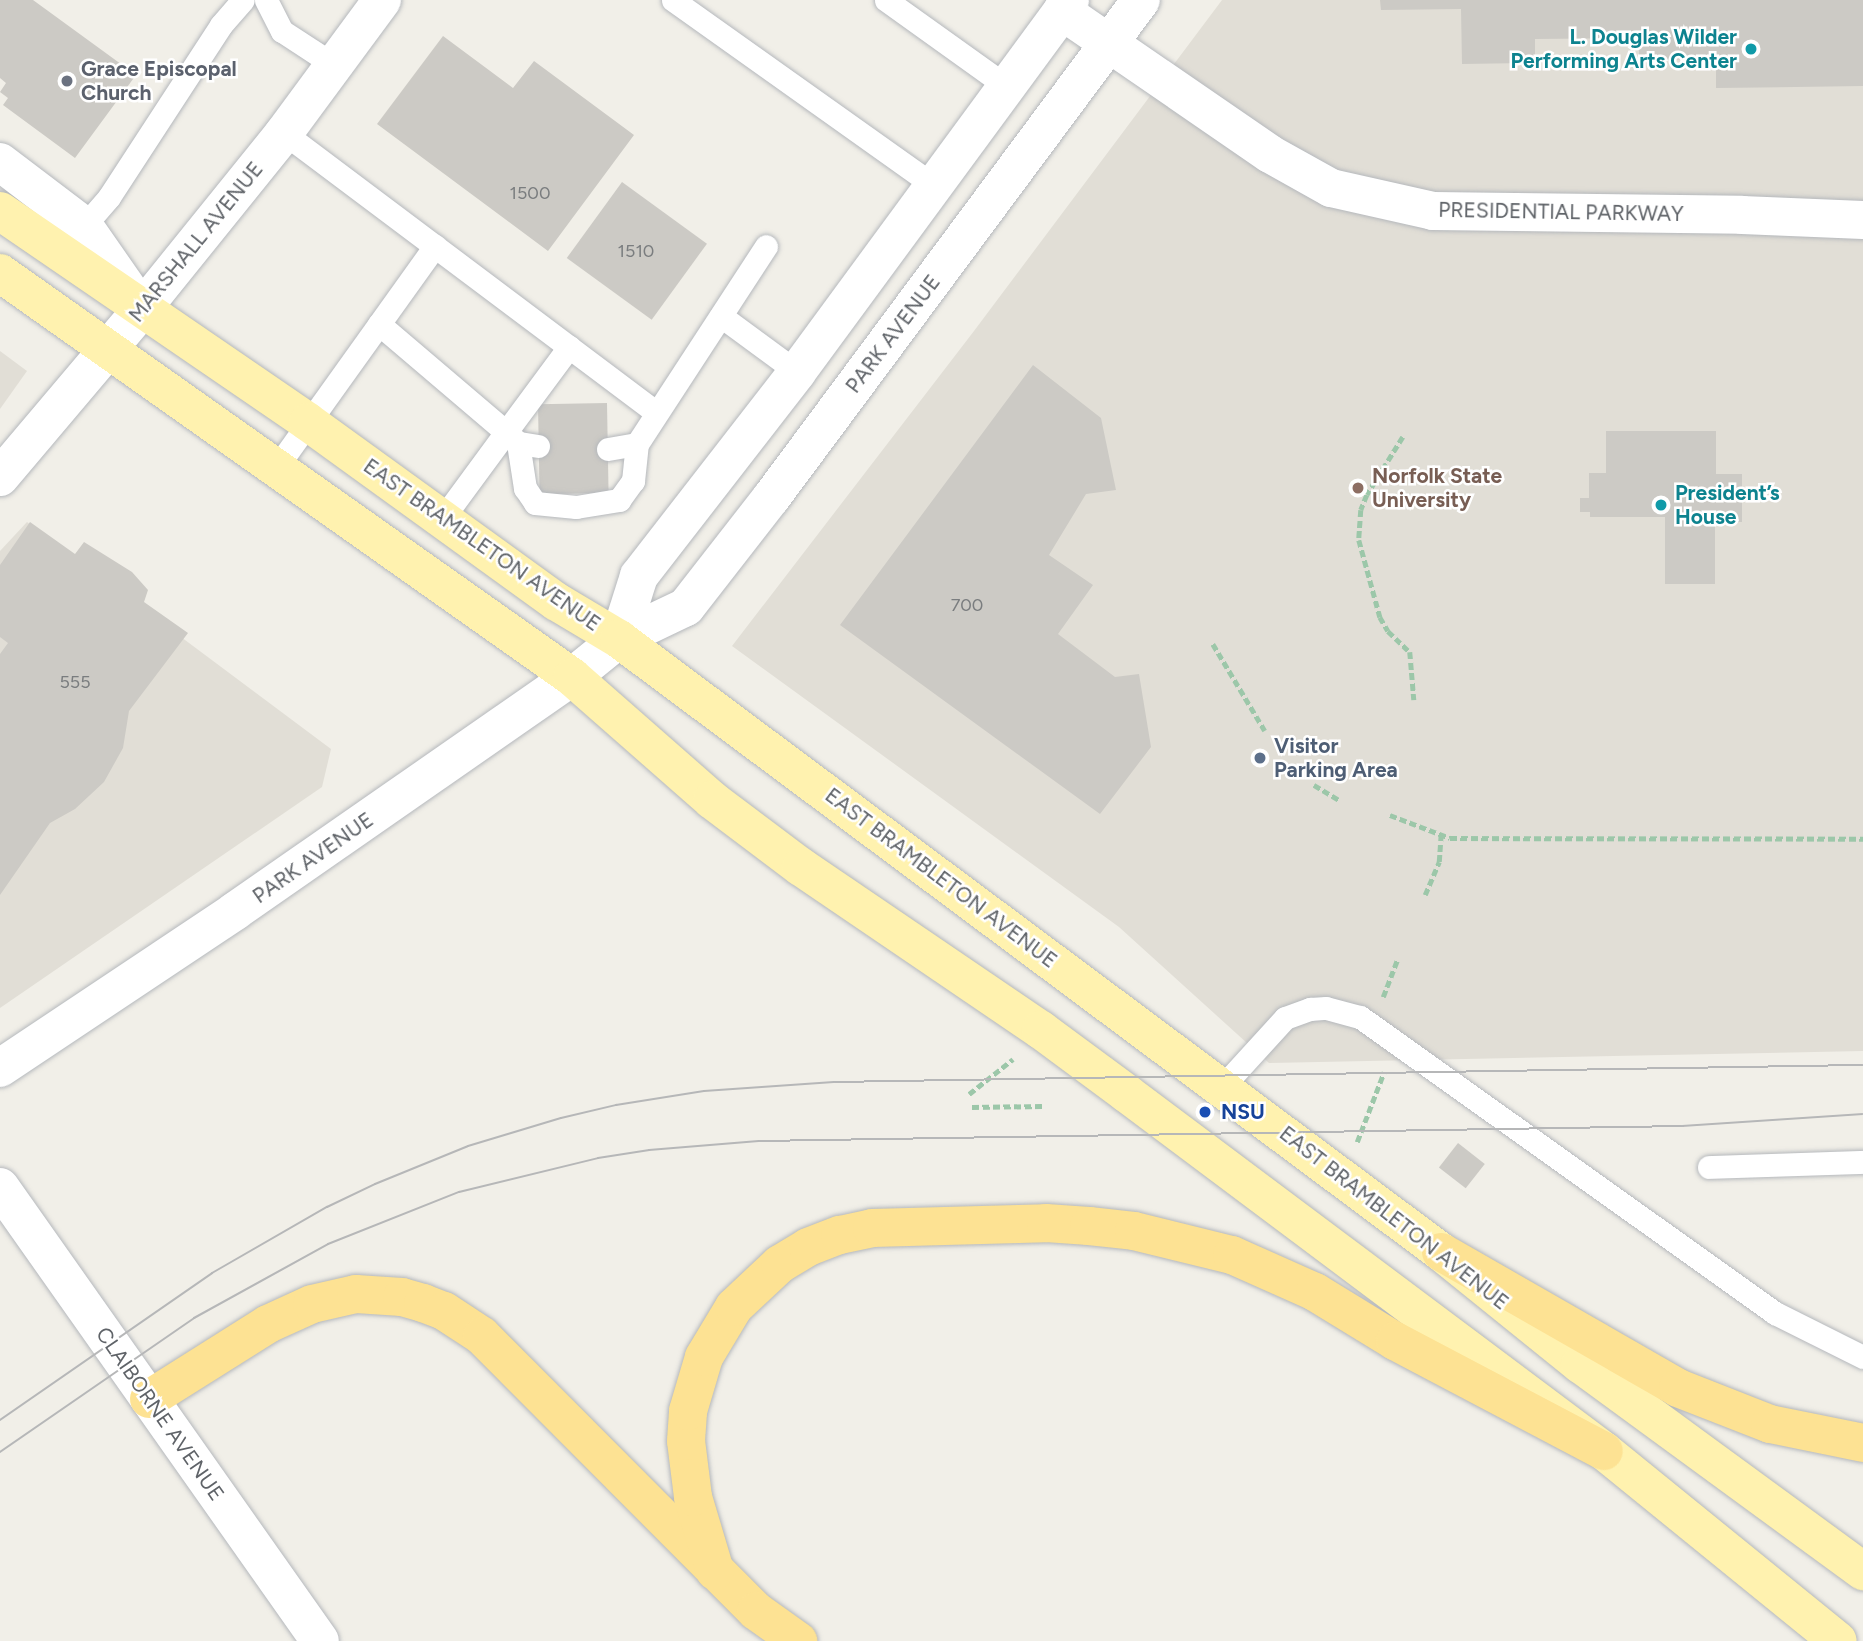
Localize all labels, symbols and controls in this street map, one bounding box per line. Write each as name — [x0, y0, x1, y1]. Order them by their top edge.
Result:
place label: L. Douglas Wilder Performing Arts Center — [1511, 24, 1737, 74]
marker: L. Douglas Wilder Performing Arts Center — [1743, 41, 1759, 57]
place label: Grace Episcopal Church — [81, 56, 237, 106]
marker: Grace Episcopal Church — [59, 73, 75, 89]
street label: MARSHALL AVENUE — [124, 157, 268, 327]
house number: 1500 — [510, 182, 550, 204]
street label: PRESIDENTIAL PARKWAY — [1438, 197, 1684, 227]
house number: 1510 — [618, 240, 654, 262]
street label: PARK AVENUE — [840, 270, 946, 398]
street label: EAST BRAMBLETON AVENUE — [359, 453, 605, 637]
place label: Norfolk State University — [1372, 463, 1502, 513]
marker: Norfolk State University — [1350, 480, 1366, 496]
place label: President’s House — [1675, 480, 1780, 530]
marker: President’s House — [1653, 497, 1669, 513]
house number: 700 — [951, 594, 983, 616]
house number: 555 — [59, 671, 91, 693]
place label: Visitor Parking Area — [1274, 733, 1398, 783]
marker: Visitor Parking Area — [1252, 750, 1268, 766]
street label: EAST BRAMBLETON AVENUE — [820, 783, 1062, 973]
street label: PARK AVENUE — [248, 807, 378, 909]
place label: NSU — [1221, 1099, 1265, 1125]
marker: NSU — [1195, 1102, 1215, 1122]
street label: EAST BRAMBLETON AVENUE — [1274, 1121, 1514, 1315]
street label: CLAIBORNE AVENUE — [91, 1322, 229, 1506]

